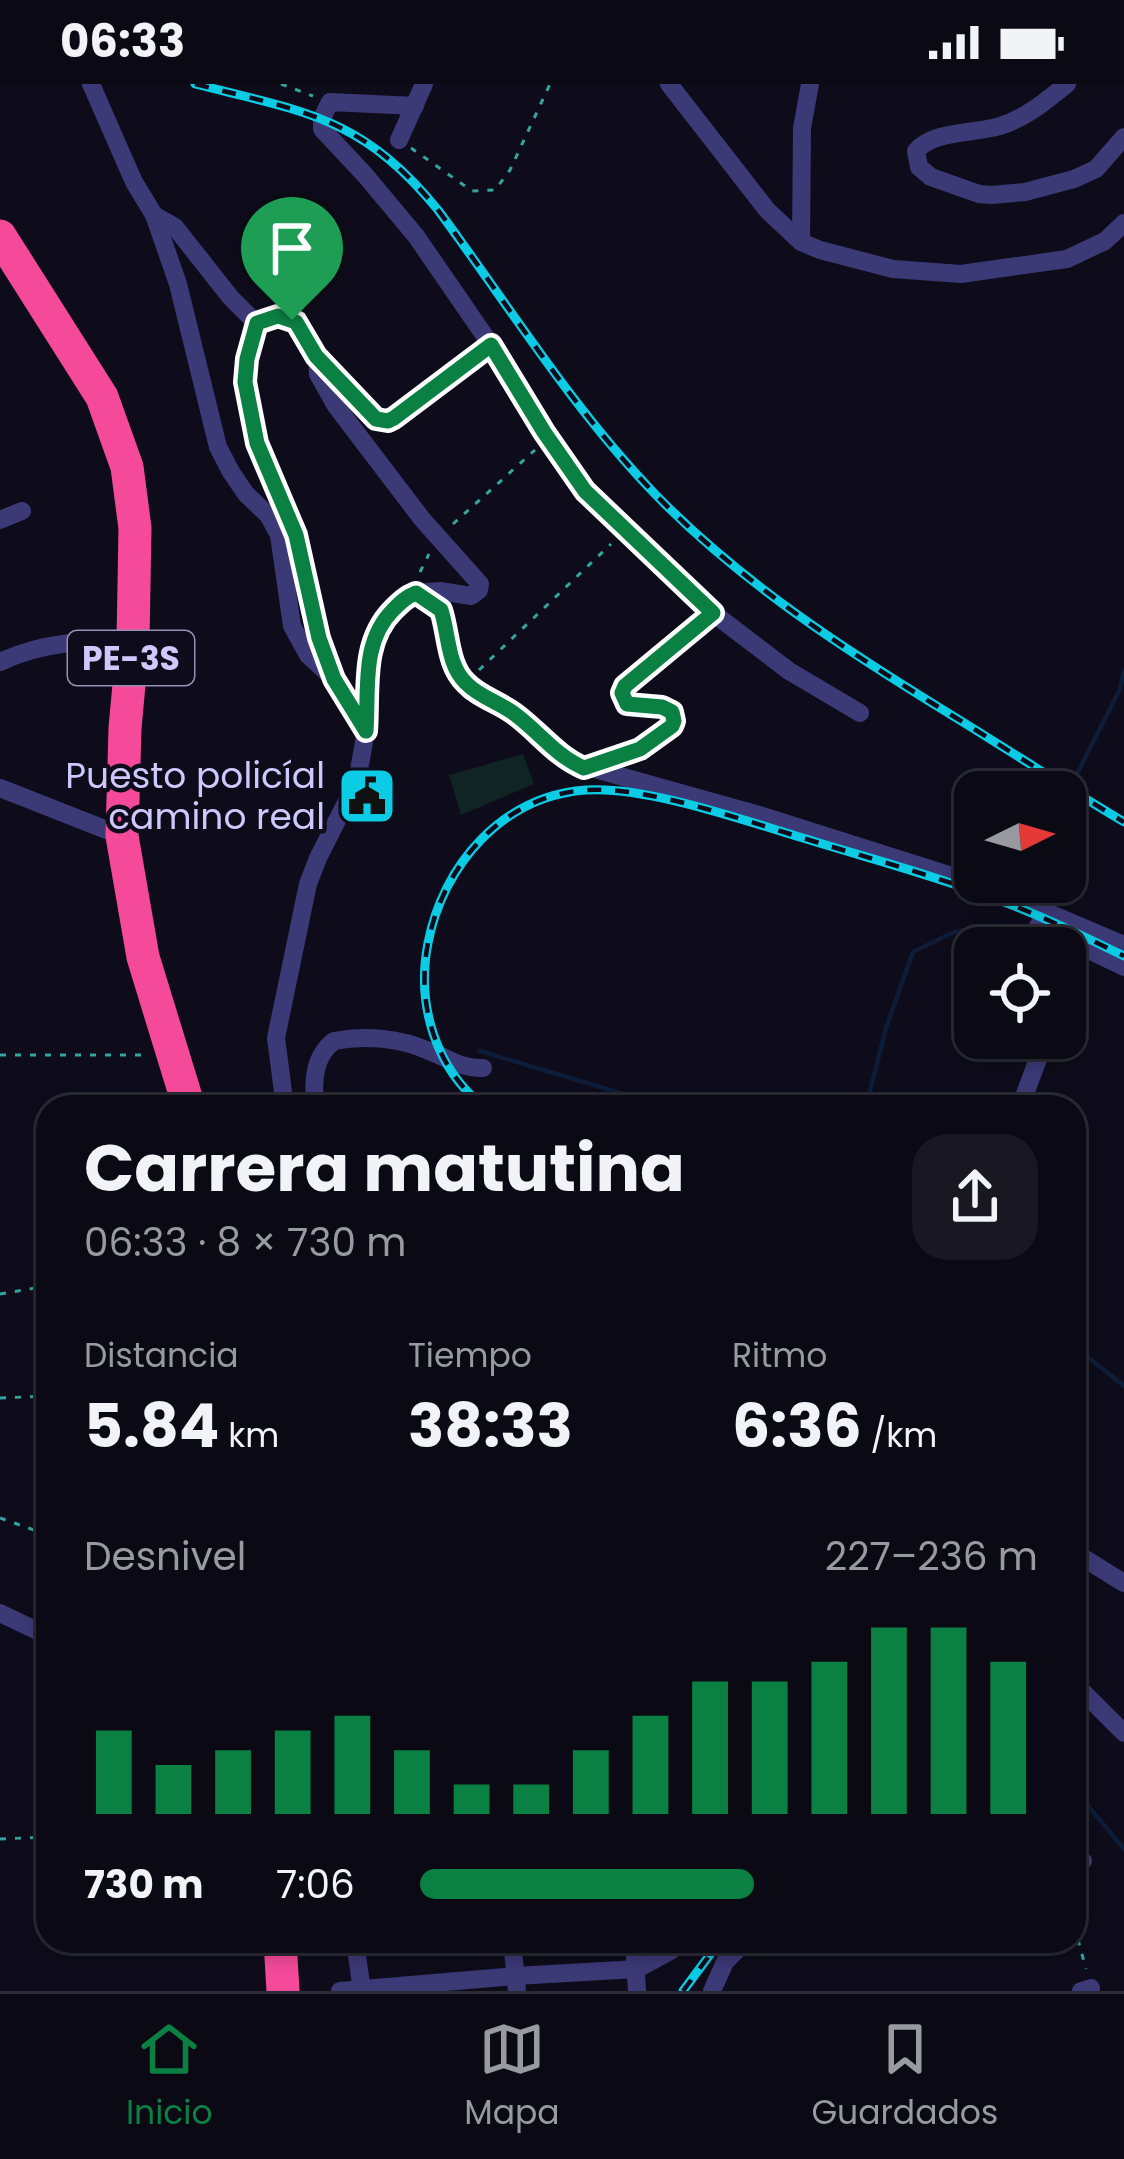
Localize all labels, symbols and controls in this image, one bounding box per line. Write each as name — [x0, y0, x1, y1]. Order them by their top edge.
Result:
text: 06:33 — [60, 10, 185, 73]
pin — [241, 197, 343, 320]
icon: arrive — [259, 215, 325, 281]
road number: PE-3S — [68, 631, 194, 685]
place label: Puesto policíal camino real — [65, 750, 325, 842]
public building icon: Puesto policíal camino real — [336, 765, 398, 827]
north arrow — [954, 771, 1086, 903]
map controls — [954, 771, 1086, 1059]
button: locate — [954, 927, 1086, 1059]
text: Carrera matutina — [84, 1122, 685, 1214]
button: share — [912, 1134, 1038, 1260]
text: 06:33 · 8 × 730 m — [84, 1215, 406, 1270]
text: Distancia — [84, 1332, 239, 1379]
text: Tiempo — [408, 1332, 532, 1379]
text: Ritmo — [732, 1332, 827, 1379]
text: 5.84 — [84, 1384, 219, 1468]
text: 38:33 — [408, 1384, 573, 1468]
text: 6:36 — [732, 1384, 862, 1468]
text: km — [219, 1412, 279, 1459]
text: /km — [862, 1412, 937, 1459]
text: Desnivel — [84, 1529, 246, 1584]
text: 227–236 m — [825, 1529, 1038, 1584]
text: 730 m — [84, 1857, 203, 1912]
text: 7:06 — [276, 1857, 355, 1912]
tab: Inicio — [126, 2016, 213, 2138]
tab: Mapa — [464, 2016, 560, 2138]
tab: Guardados — [811, 2016, 998, 2138]

